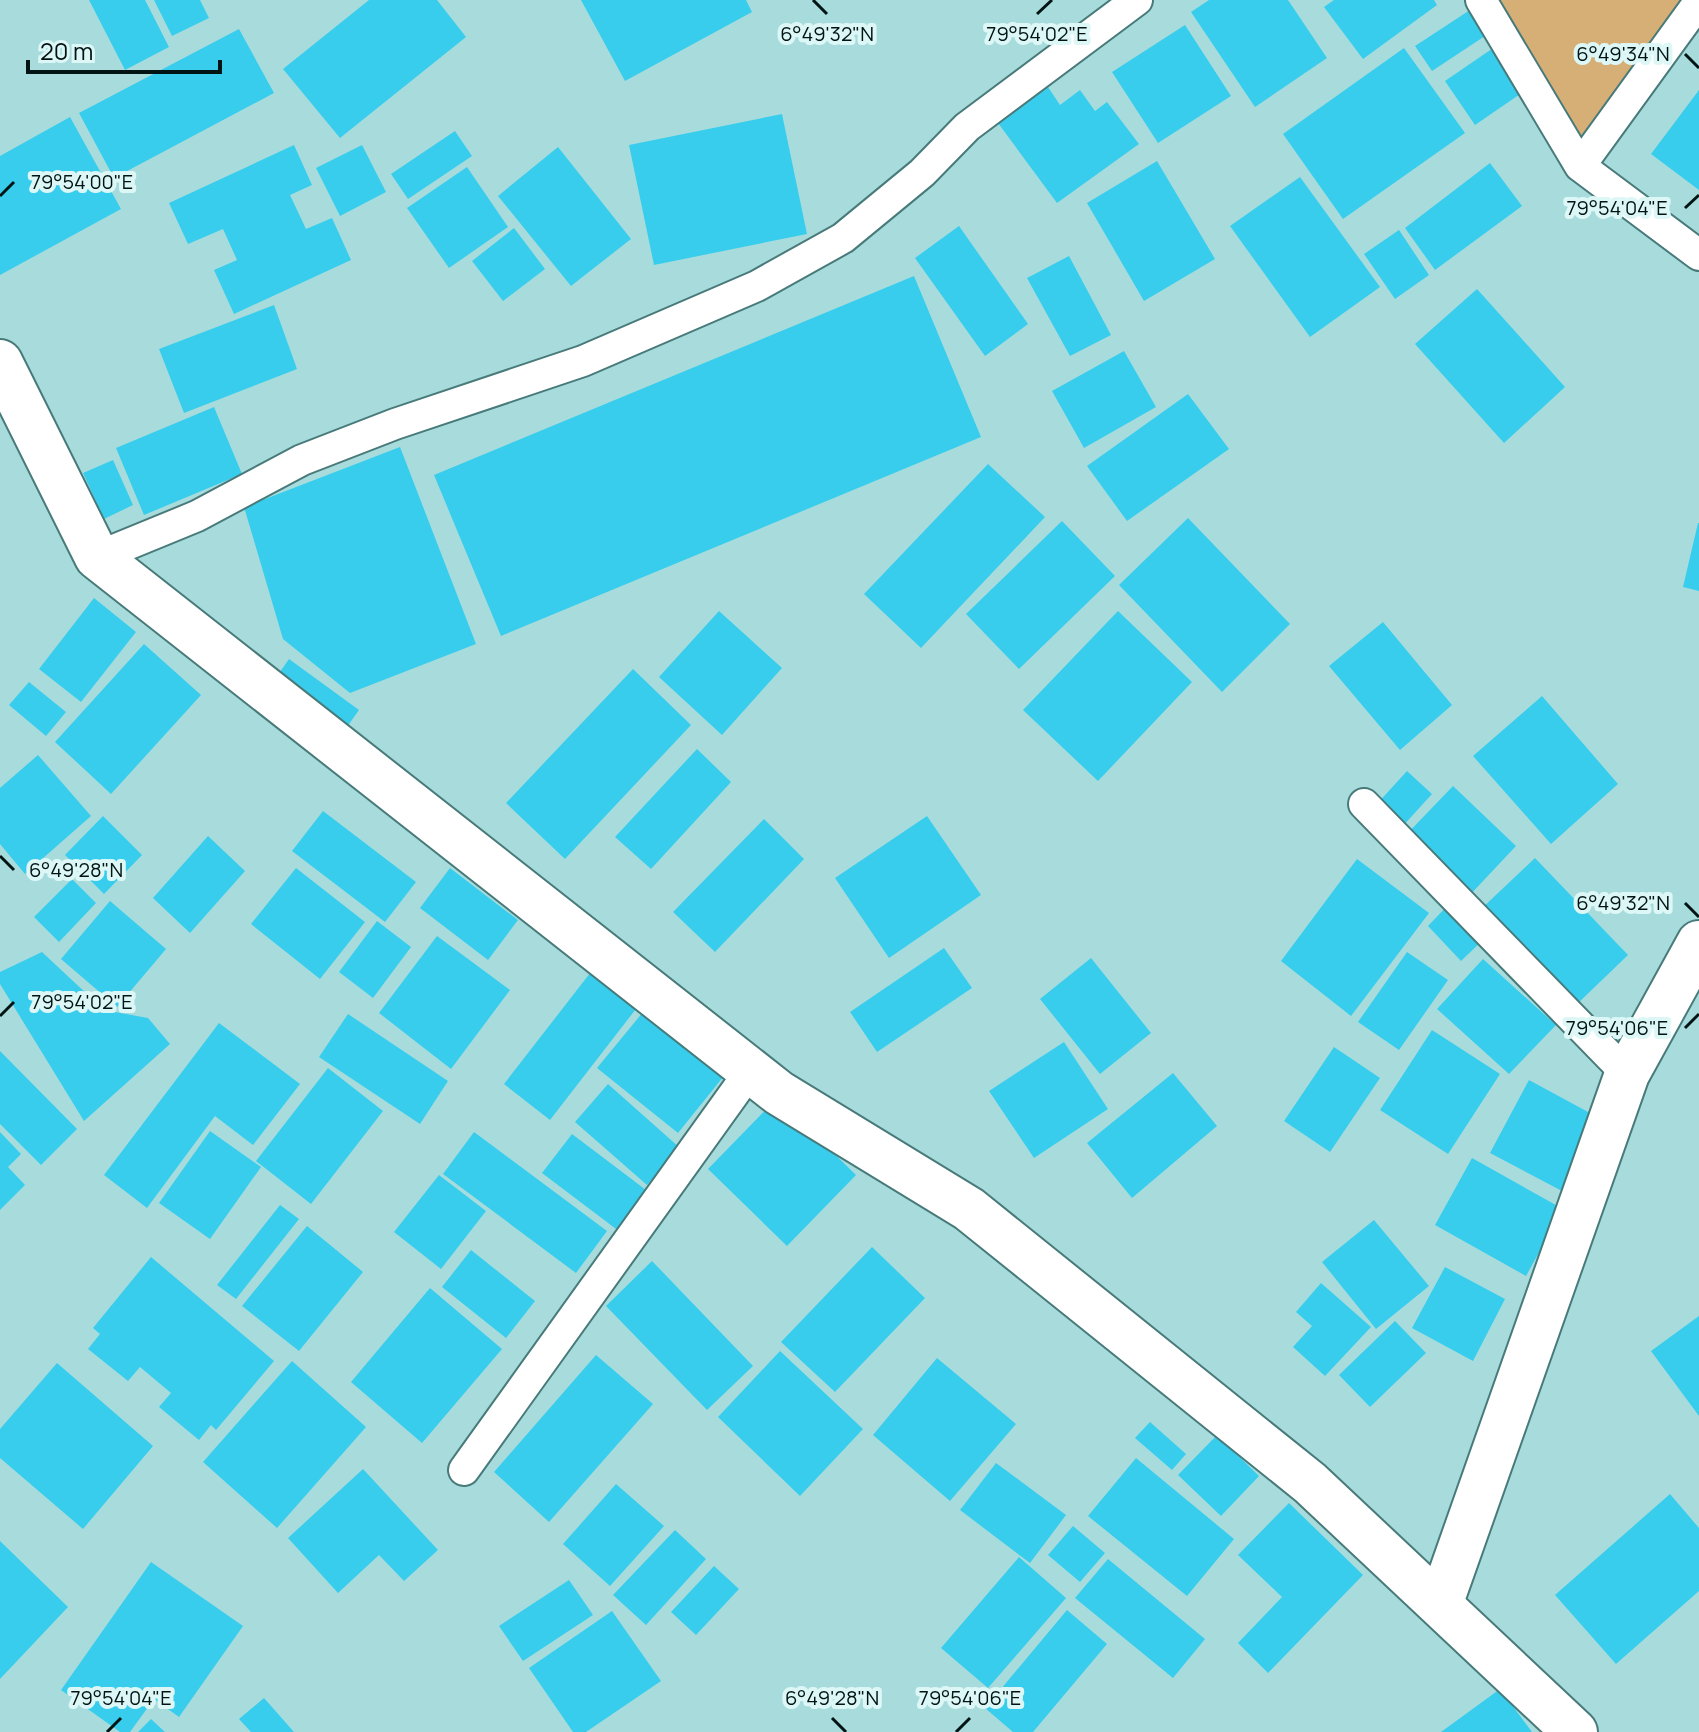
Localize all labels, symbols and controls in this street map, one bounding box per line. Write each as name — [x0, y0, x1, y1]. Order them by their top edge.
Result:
text: 6°49'32"N — [780, 20, 874, 47]
text: 79°54'02"E — [986, 20, 1088, 47]
scale bar — [28, 24, 220, 74]
text: 20 m — [40, 34, 93, 67]
text: 6°49'34"N — [1576, 40, 1670, 67]
text: 79°54'00"E — [31, 168, 133, 195]
text: 79°54'04"E — [1566, 194, 1668, 221]
text: 6°49'28"N — [29, 856, 123, 883]
text: 6°49'32"N — [1576, 889, 1670, 916]
text: 79°54'02"E — [31, 988, 133, 1015]
text: 79°54'06"E — [1566, 1014, 1668, 1041]
text: 79°54'04"E — [70, 1684, 172, 1711]
text: 6°49'28"N — [785, 1684, 879, 1711]
text: 79°54'06"E — [919, 1684, 1021, 1711]

